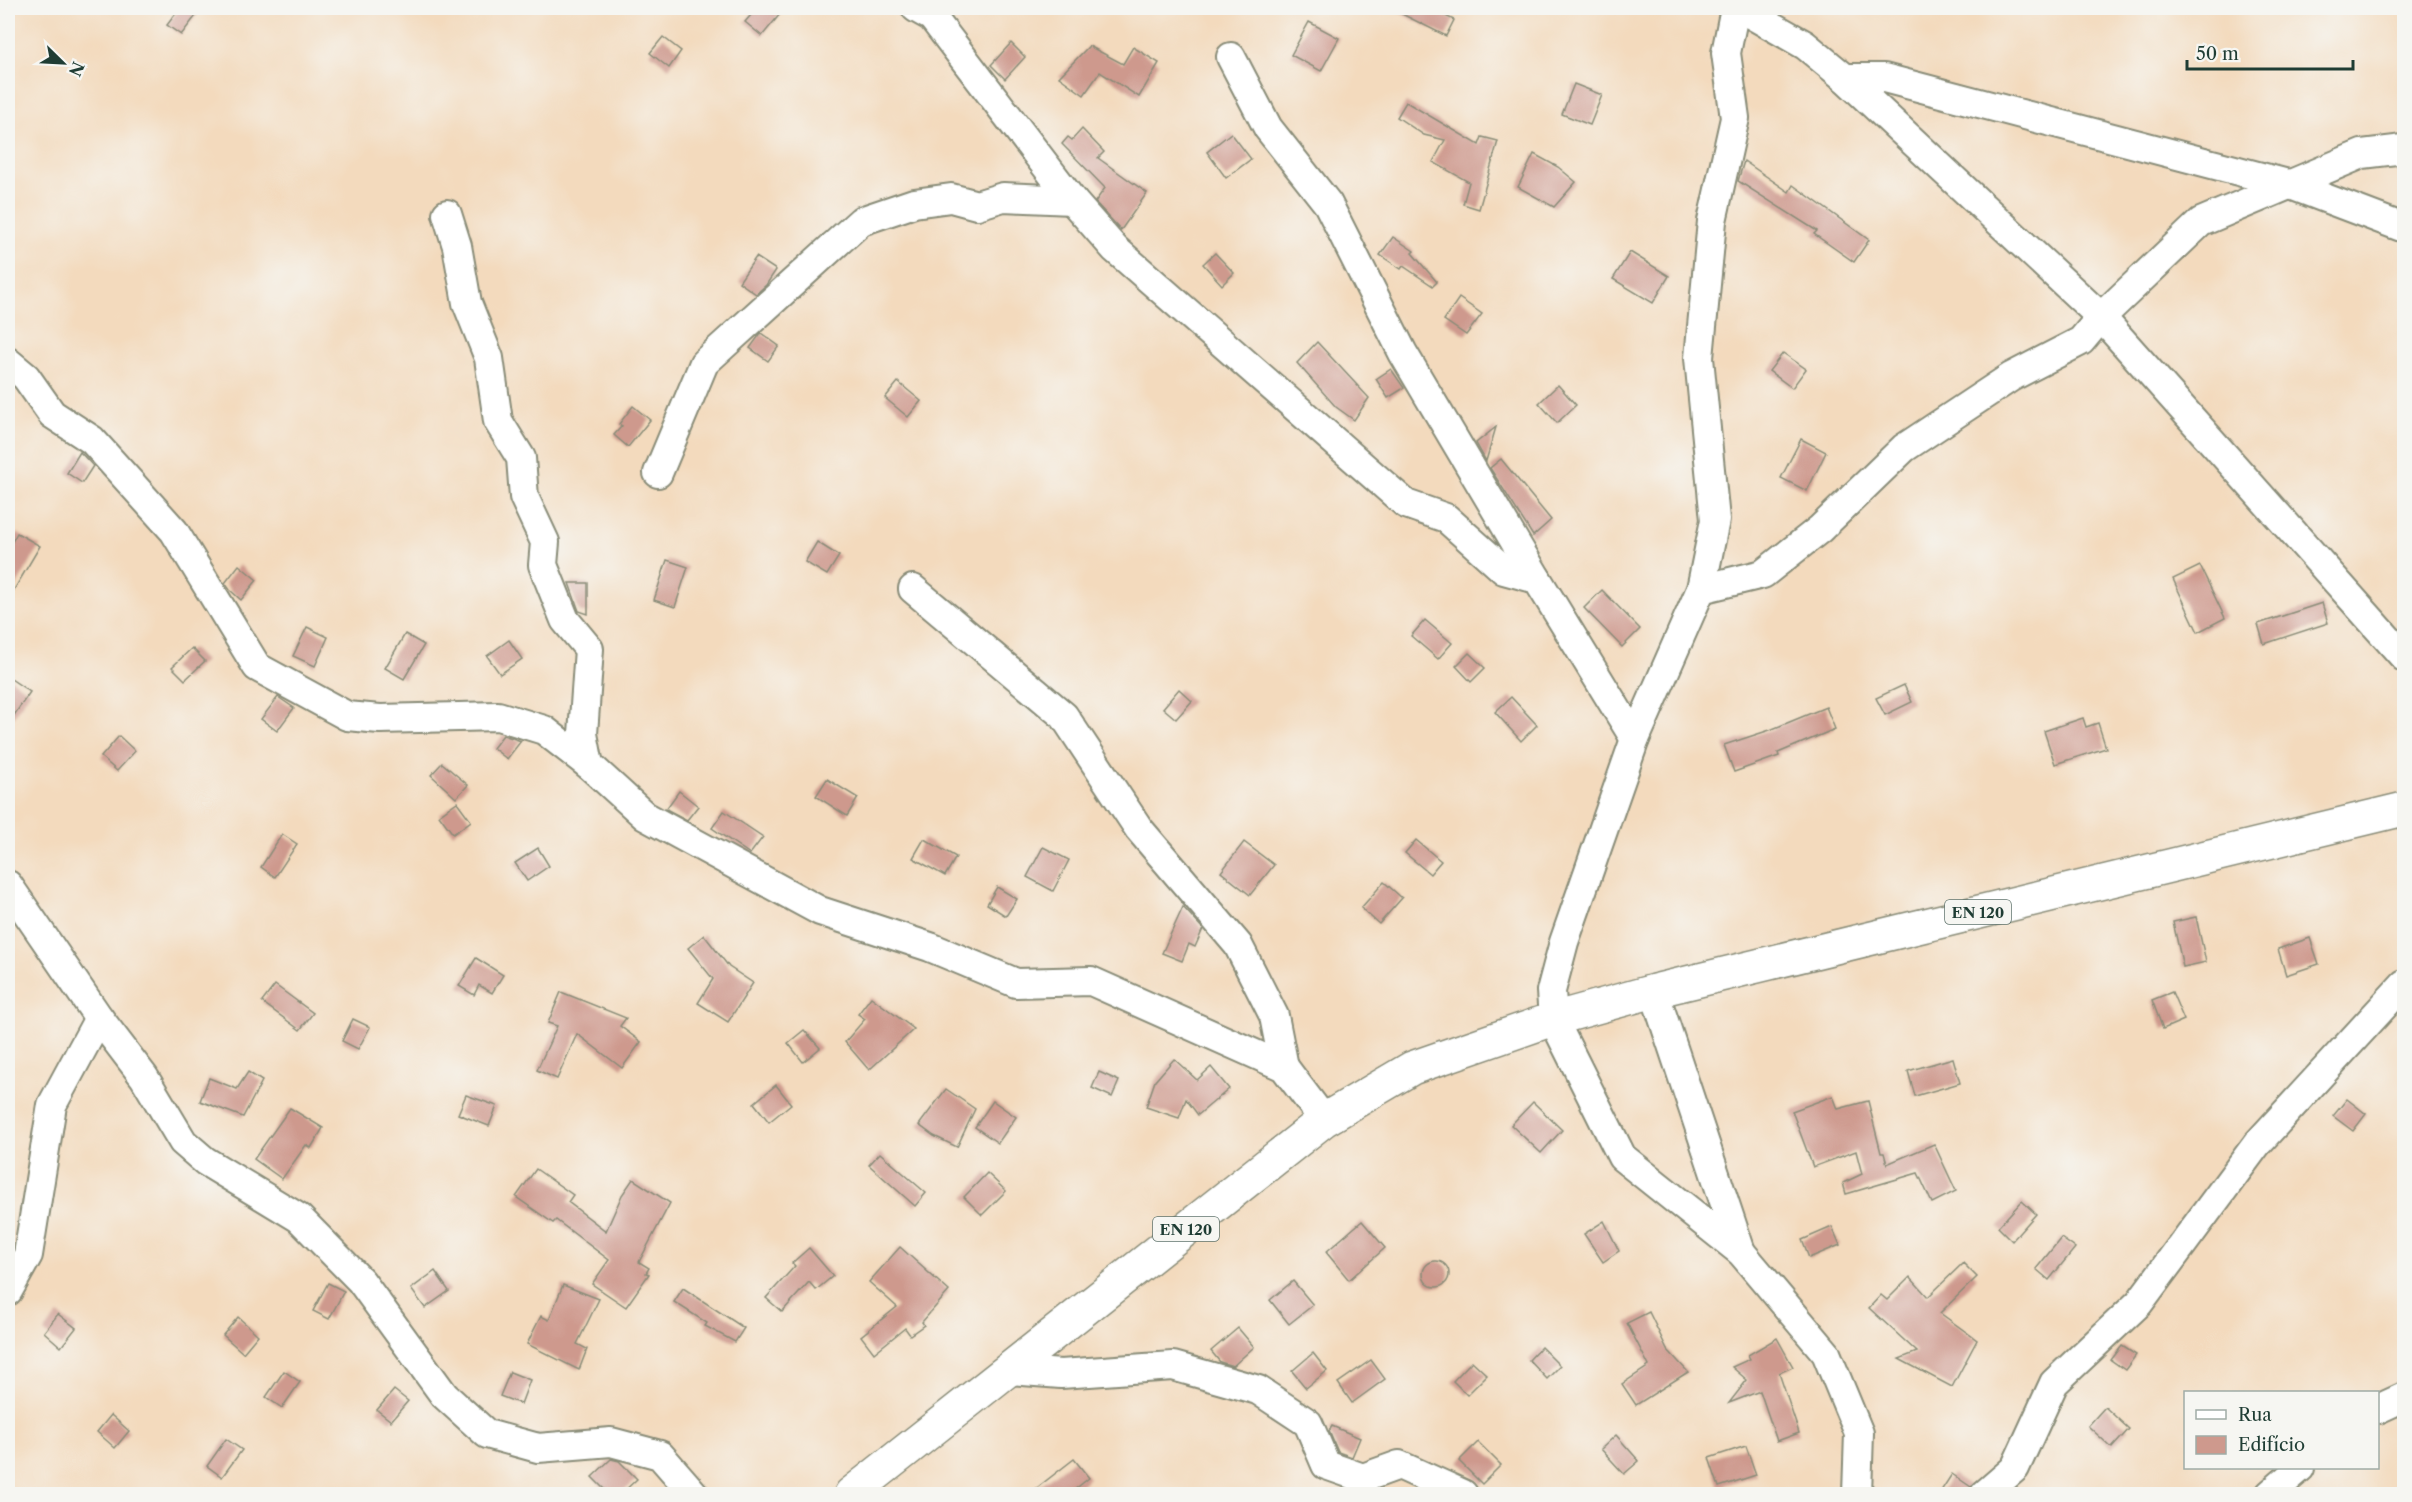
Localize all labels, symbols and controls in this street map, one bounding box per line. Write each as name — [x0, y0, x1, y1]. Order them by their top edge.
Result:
north arrow — [33, 33, 93, 93]
scale bar — [2187, 33, 2354, 71]
text: 50 m — [2196, 43, 2239, 65]
text: N — [65, 59, 89, 80]
road number: EN 120 — [1945, 900, 2011, 924]
road number: EN 120 — [1153, 1217, 1219, 1241]
legend — [2184, 1391, 2379, 1469]
text: Rua — [2238, 1404, 2272, 1426]
text: Edifício — [2238, 1434, 2305, 1456]

